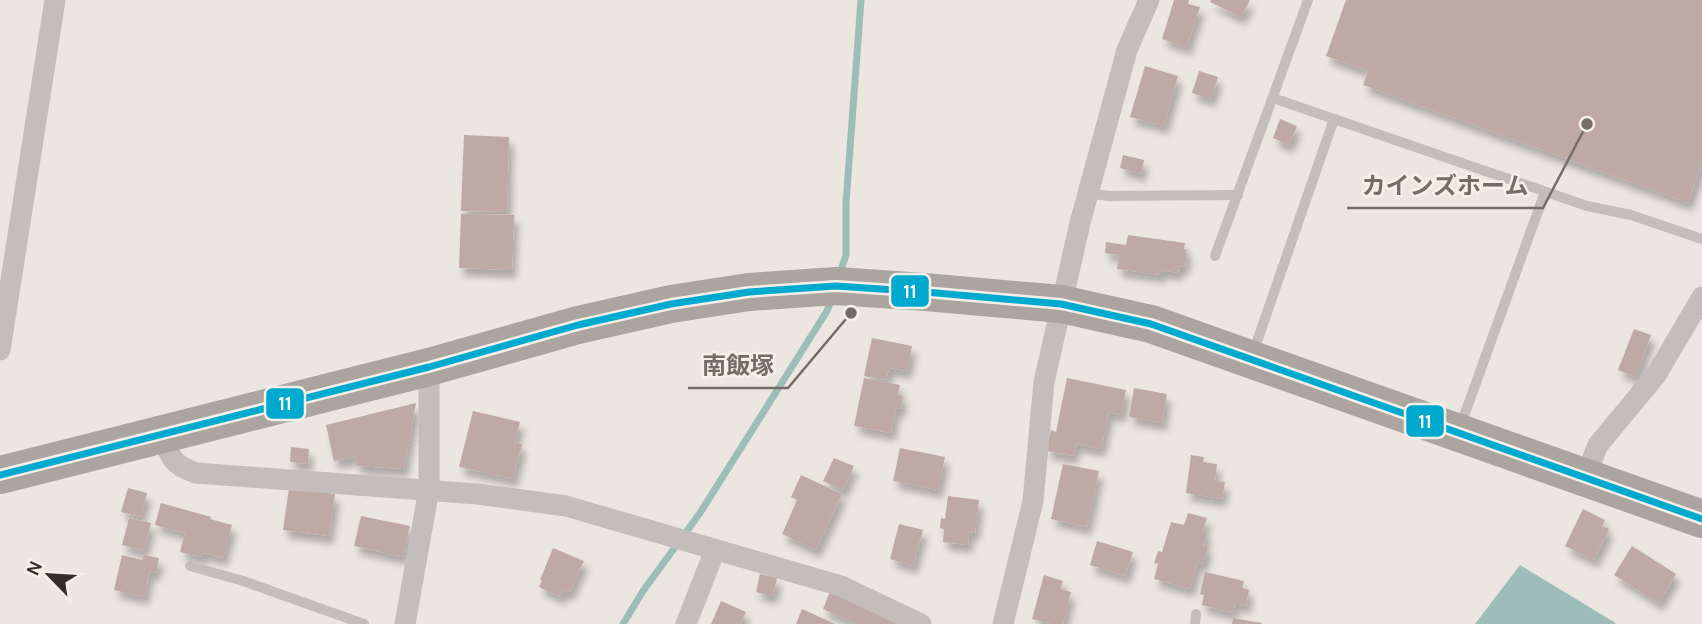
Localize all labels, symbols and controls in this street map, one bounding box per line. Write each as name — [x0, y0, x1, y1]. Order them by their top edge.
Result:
callout: カインズホーム — [1347, 163, 1543, 208]
text: カインズホーム — [1362, 172, 1528, 200]
line badge: 11 — [890, 274, 930, 308]
text: 11 — [903, 281, 917, 303]
callout: 南飯塚 — [688, 343, 788, 388]
text: 南飯塚 — [702, 352, 774, 380]
line badge: 11 — [265, 387, 305, 420]
text: 11 — [278, 393, 292, 415]
line badge: 11 — [1405, 404, 1445, 438]
text: 11 — [1418, 411, 1432, 433]
north arrow — [14, 540, 84, 610]
text: N — [22, 557, 47, 579]

